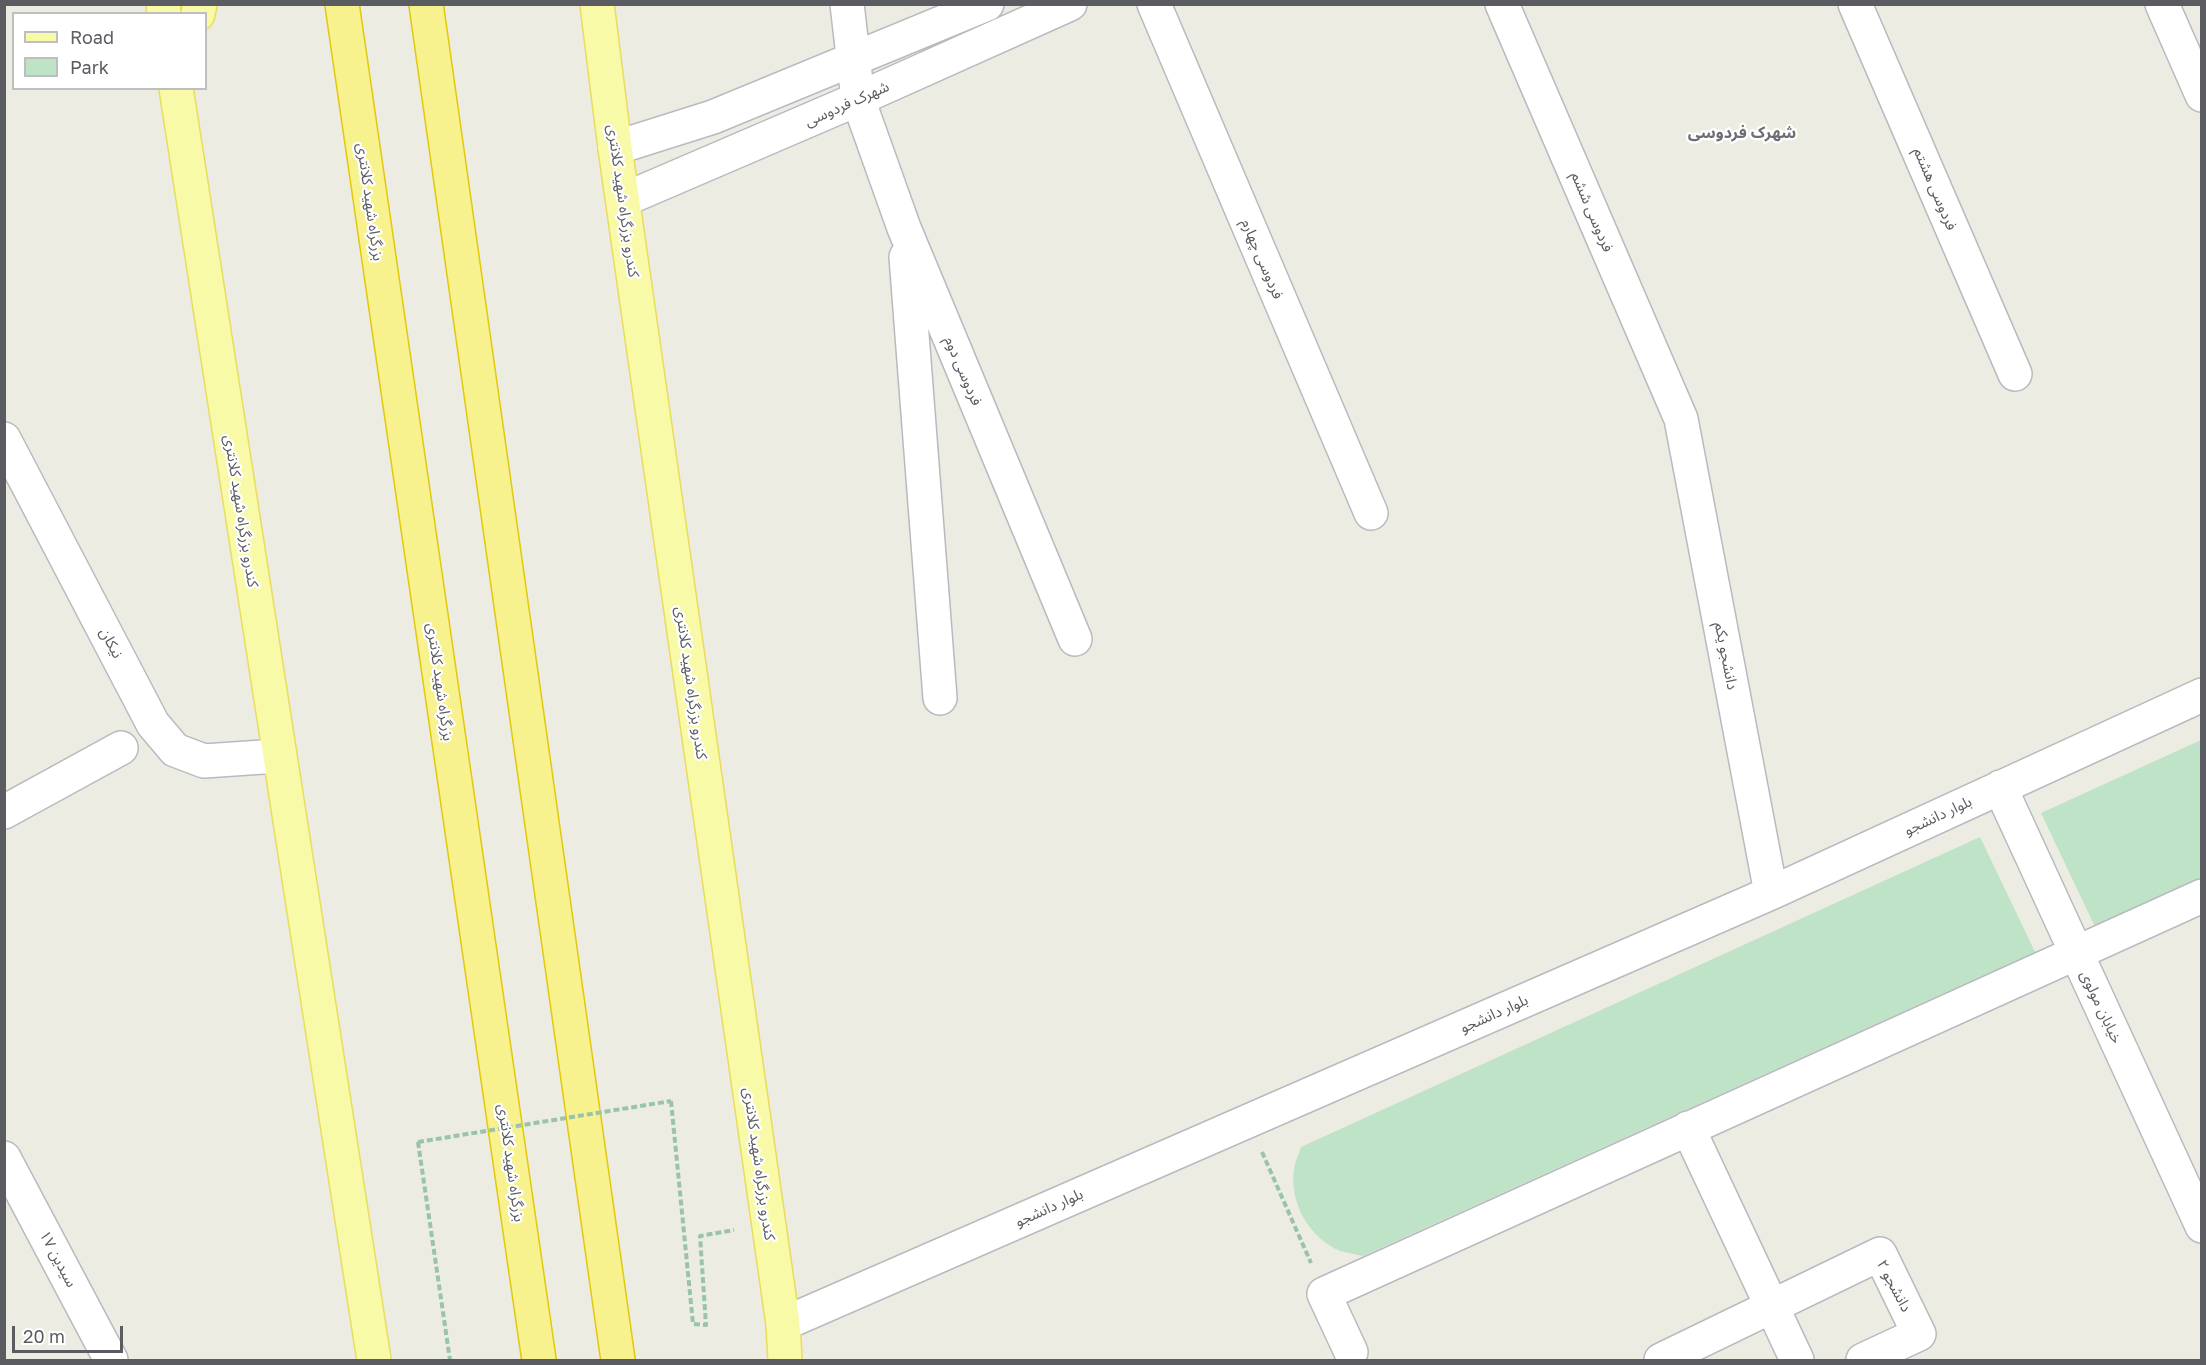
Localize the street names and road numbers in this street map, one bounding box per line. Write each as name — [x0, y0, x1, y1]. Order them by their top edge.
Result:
street label: شهرک فردوسی — [802, 77, 892, 131]
street label: کندرو بزرگراه شهید کلانتری — [603, 123, 643, 279]
street label: بزرگراه شهید کلانتری — [353, 142, 387, 262]
street label: فردوسی هشتم — [1910, 145, 1960, 233]
street label: فردوسی ششم — [1567, 169, 1617, 255]
street label: فردوسی چهارم — [1237, 216, 1287, 302]
street label: فردوسی دوم — [940, 334, 986, 408]
street label: کندرو بزرگراه شهید کلانتری — [220, 433, 262, 589]
street label: کندرو بزرگراه شهید کلانتری — [671, 605, 711, 761]
street label: دانشجو یکم — [1711, 621, 1741, 691]
street label: بزرگراه شهید کلانتری — [423, 622, 457, 742]
street label: نیکان — [96, 625, 126, 661]
street label: بلوار دانشجو — [1901, 793, 1975, 839]
street label: خیابان مولوی — [2076, 968, 2126, 1046]
street label: بلوار دانشجو — [1457, 991, 1531, 1037]
street label: کندرو بزرگراه شهید کلانتری — [739, 1086, 779, 1242]
street label: بزرگراه شهید کلانتری — [494, 1103, 528, 1223]
street label: بلوار دانشجو — [1012, 1185, 1086, 1231]
street label: ۱۷ سیدین — [36, 1228, 80, 1290]
street label: ۲ دانشجو — [1873, 1257, 1915, 1315]

